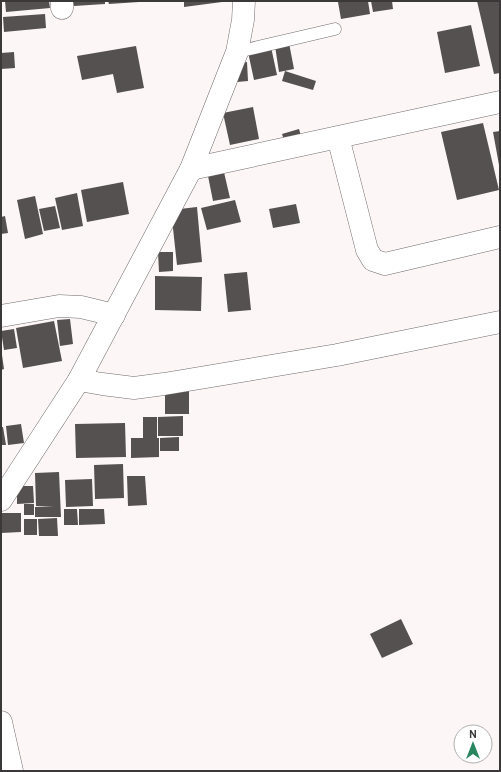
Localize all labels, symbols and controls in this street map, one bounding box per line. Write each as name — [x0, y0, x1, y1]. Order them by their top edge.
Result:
north arrow — [453, 724, 493, 764]
text: N — [469, 728, 477, 742]

